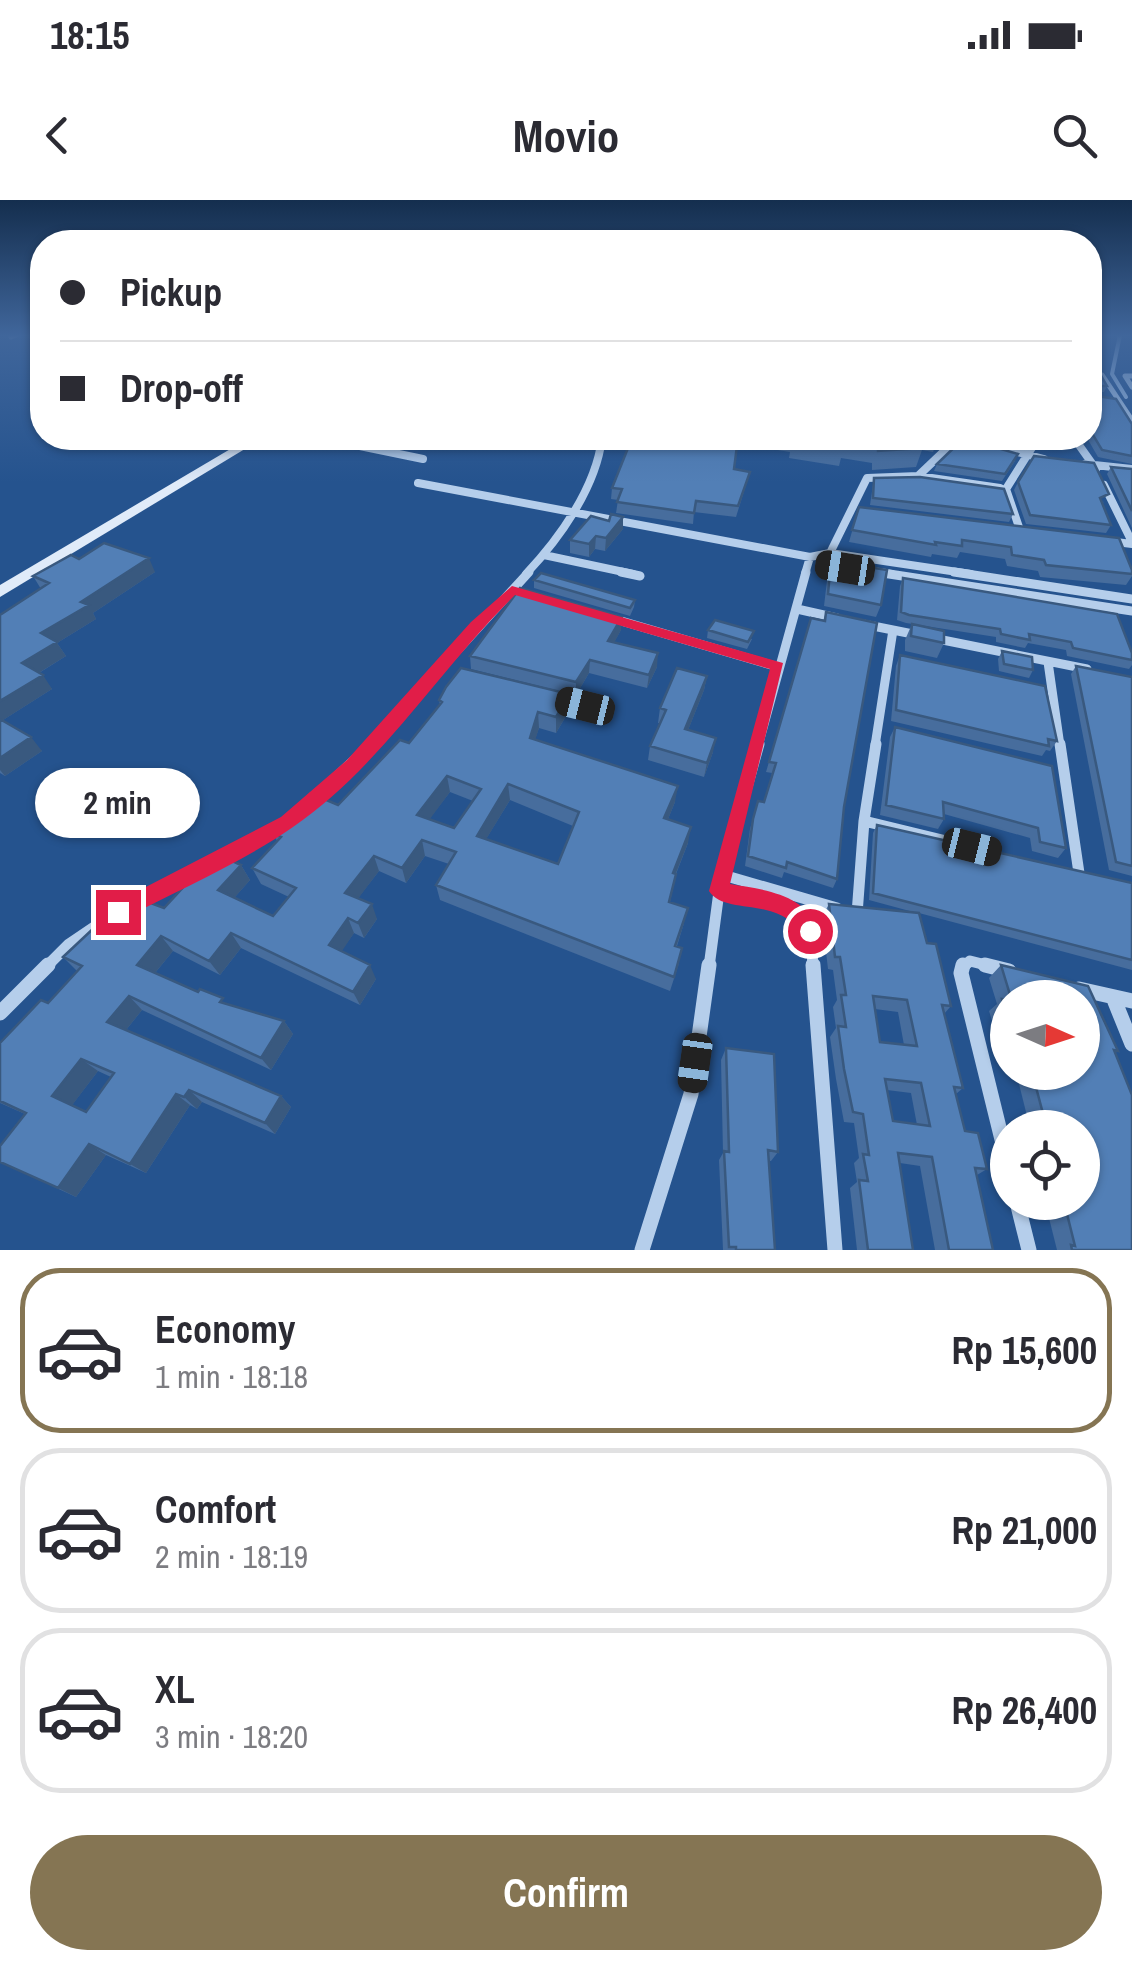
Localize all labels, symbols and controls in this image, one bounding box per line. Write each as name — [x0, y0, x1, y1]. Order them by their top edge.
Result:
text: 18:15 — [50, 10, 130, 61]
text: Movio — [513, 105, 619, 166]
icon: back — [30, 108, 85, 163]
icon: search — [1047, 108, 1102, 163]
text: Pickup — [120, 267, 222, 318]
text: Drop-off — [120, 363, 243, 414]
car — [813, 548, 877, 588]
car — [552, 684, 618, 728]
callout: 2 min — [36, 767, 200, 837]
text: 2 min — [83, 781, 152, 824]
car — [939, 825, 1005, 869]
route end — [96, 890, 141, 935]
route start — [788, 909, 833, 954]
north arrow — [990, 980, 1100, 1090]
map controls — [990, 980, 1100, 1220]
car — [676, 1031, 714, 1095]
button: locate — [990, 1110, 1100, 1220]
text: Economy — [155, 1304, 295, 1355]
icon: car — [35, 1306, 125, 1396]
text: Rp 15,600 — [951, 1325, 1097, 1376]
text: 1 min · 18:18 — [155, 1355, 308, 1398]
text: Comfort — [155, 1484, 276, 1535]
icon: car — [35, 1486, 125, 1576]
text: Rp 21,000 — [951, 1505, 1097, 1556]
text: 2 min · 18:19 — [155, 1535, 308, 1578]
text: XL — [155, 1664, 195, 1715]
icon: car — [35, 1666, 125, 1756]
text: Rp 26,400 — [951, 1685, 1097, 1736]
text: 3 min · 18:20 — [155, 1715, 308, 1758]
button: Confirm — [30, 1835, 1102, 1950]

